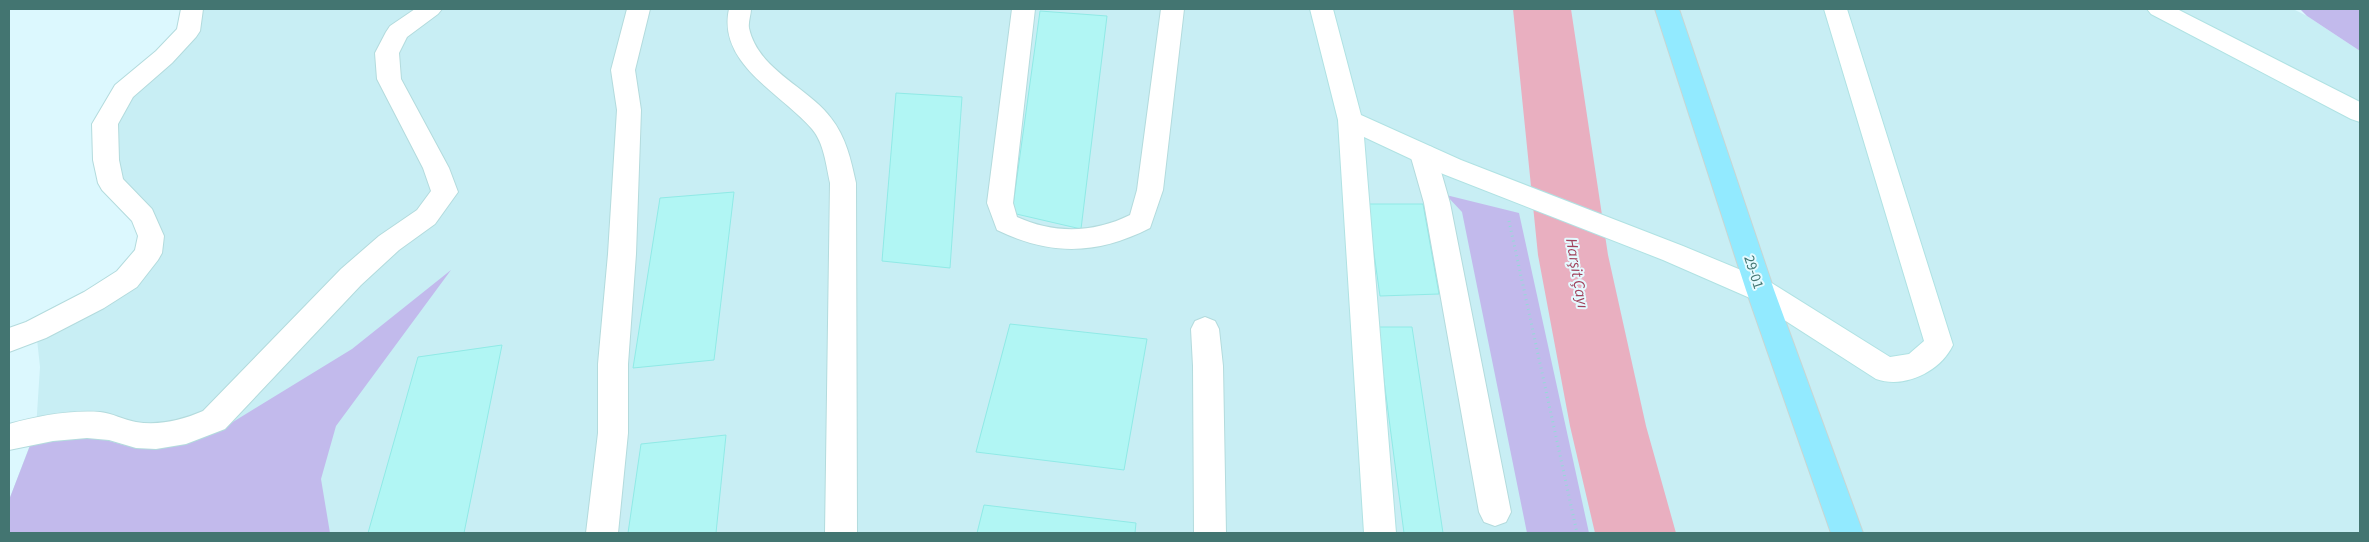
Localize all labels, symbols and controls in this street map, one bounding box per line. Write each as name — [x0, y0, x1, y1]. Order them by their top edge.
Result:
water label: Harşit Çayı — [1560, 236, 1594, 310]
street label: 29-01 — [1738, 253, 1769, 292]

